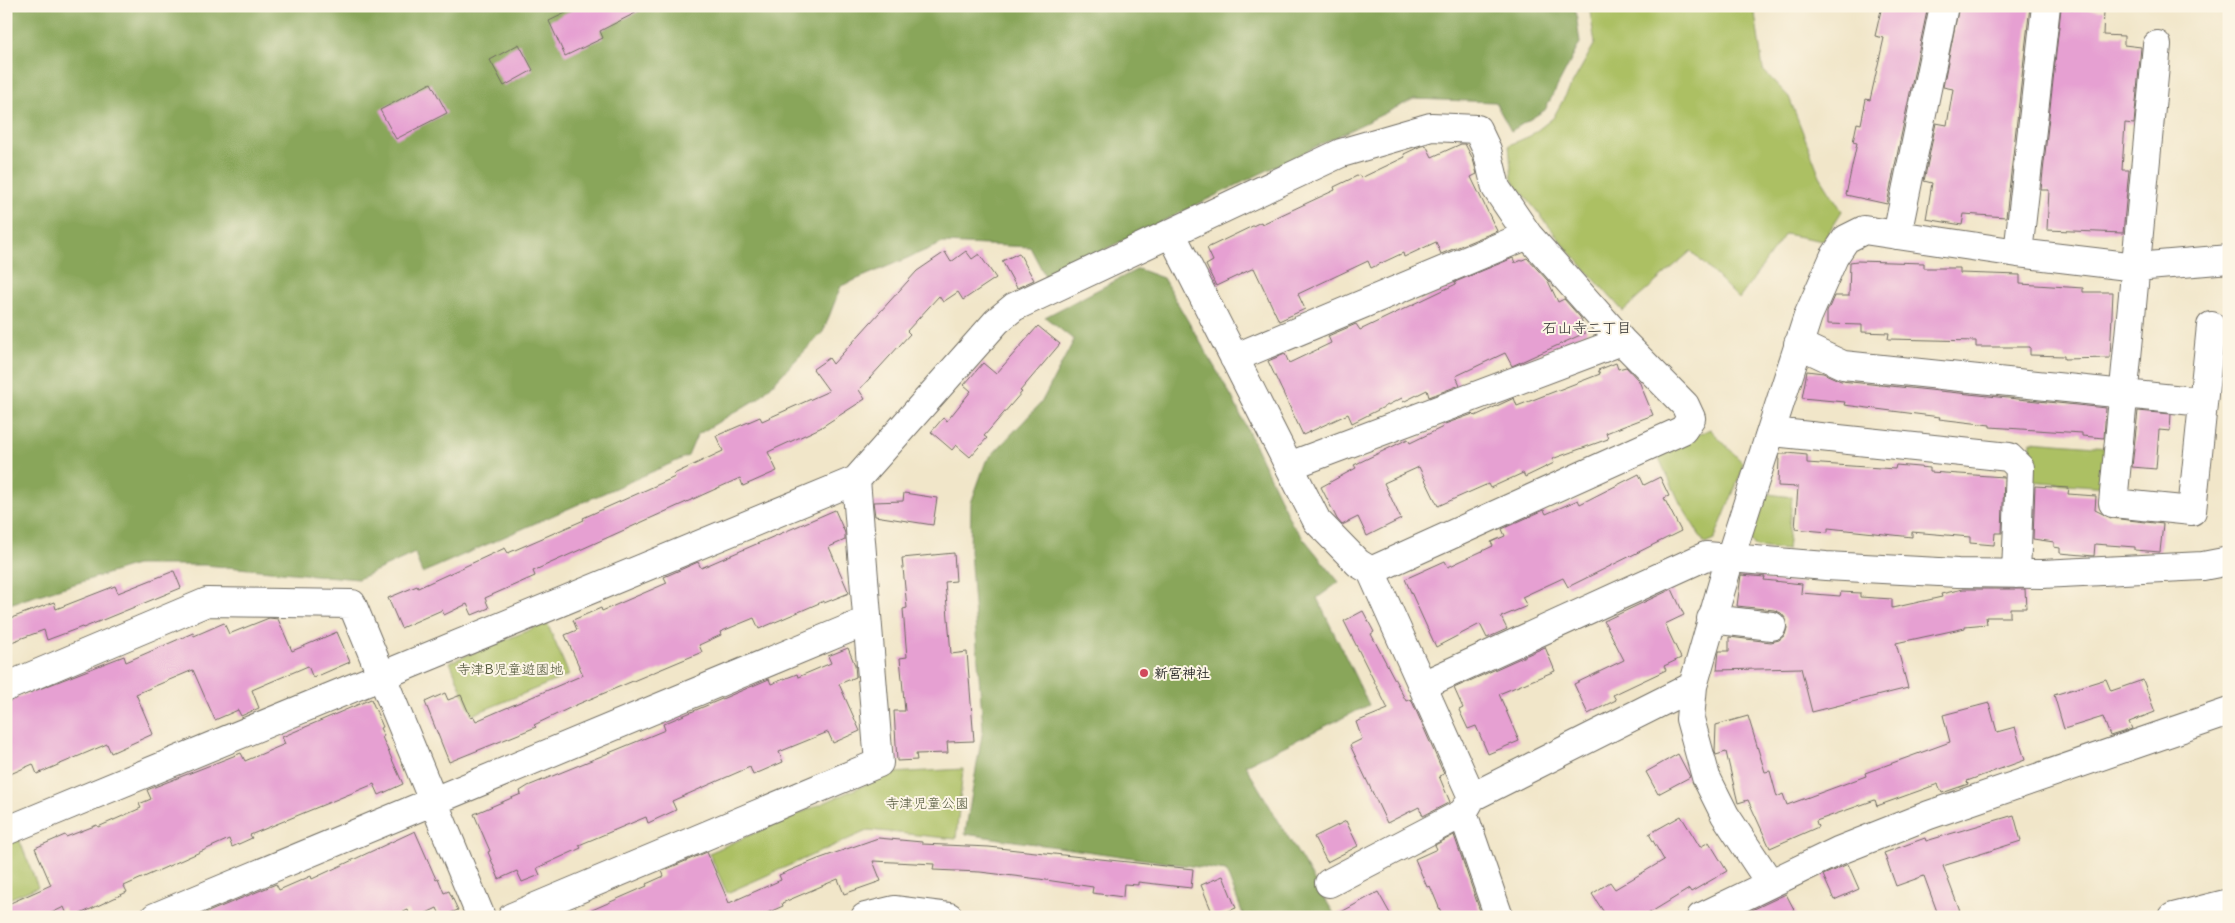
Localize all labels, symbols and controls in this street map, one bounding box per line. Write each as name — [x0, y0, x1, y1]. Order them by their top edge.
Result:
district label: 石山寺二丁目 — [1542, 318, 1632, 337]
park label: 寺津B児童遊園地 — [456, 660, 564, 678]
place label: 新宮神社 — [1154, 664, 1210, 682]
marker: 新宮神社 — [1138, 667, 1150, 679]
park label: 寺津児童公園 — [885, 794, 969, 812]

